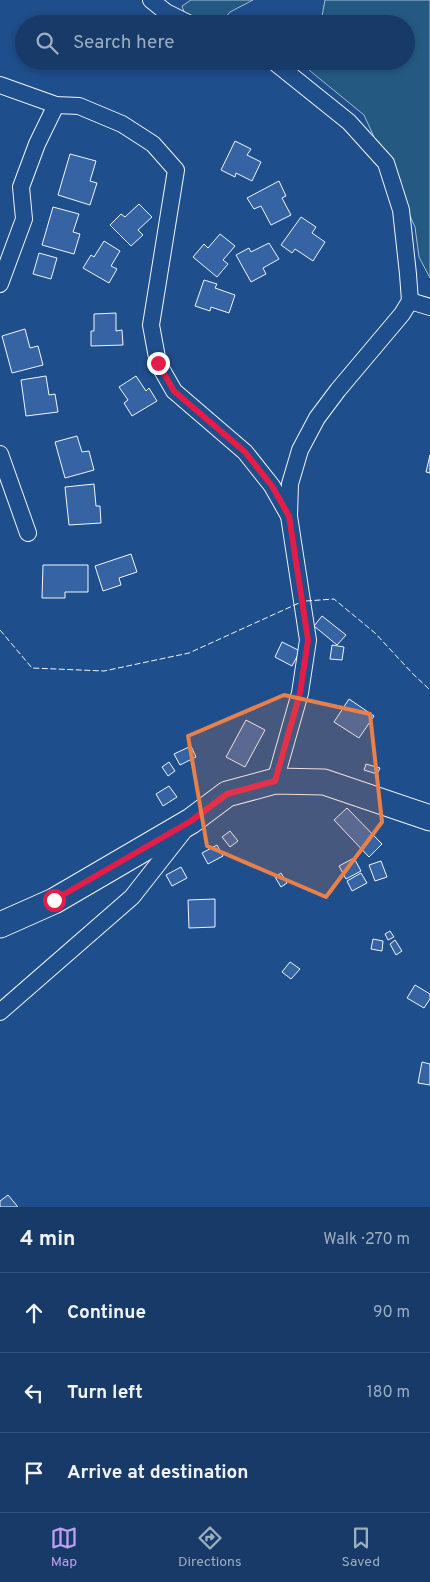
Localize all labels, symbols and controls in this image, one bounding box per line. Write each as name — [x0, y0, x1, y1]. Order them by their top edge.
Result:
search box — [15, 15, 415, 70]
icon: search — [33, 29, 61, 57]
text: Search here — [73, 31, 175, 55]
route end — [147, 352, 170, 375]
route start — [43, 889, 66, 912]
text: 4 min — [20, 1226, 76, 1253]
text: Walk · 270 m — [323, 1230, 410, 1250]
icon: ahead — [20, 1299, 48, 1327]
text: Continue — [67, 1301, 146, 1325]
text: 90 m — [373, 1303, 410, 1323]
icon: left — [20, 1379, 48, 1407]
text: Turn left — [67, 1381, 143, 1405]
text: 180 m — [367, 1383, 410, 1403]
icon: arrive — [20, 1459, 48, 1487]
text: Arrive at destination — [67, 1461, 248, 1485]
tab: Map — [50, 1524, 78, 1571]
tab: Directions — [178, 1524, 242, 1571]
tab: Saved — [342, 1524, 380, 1571]

